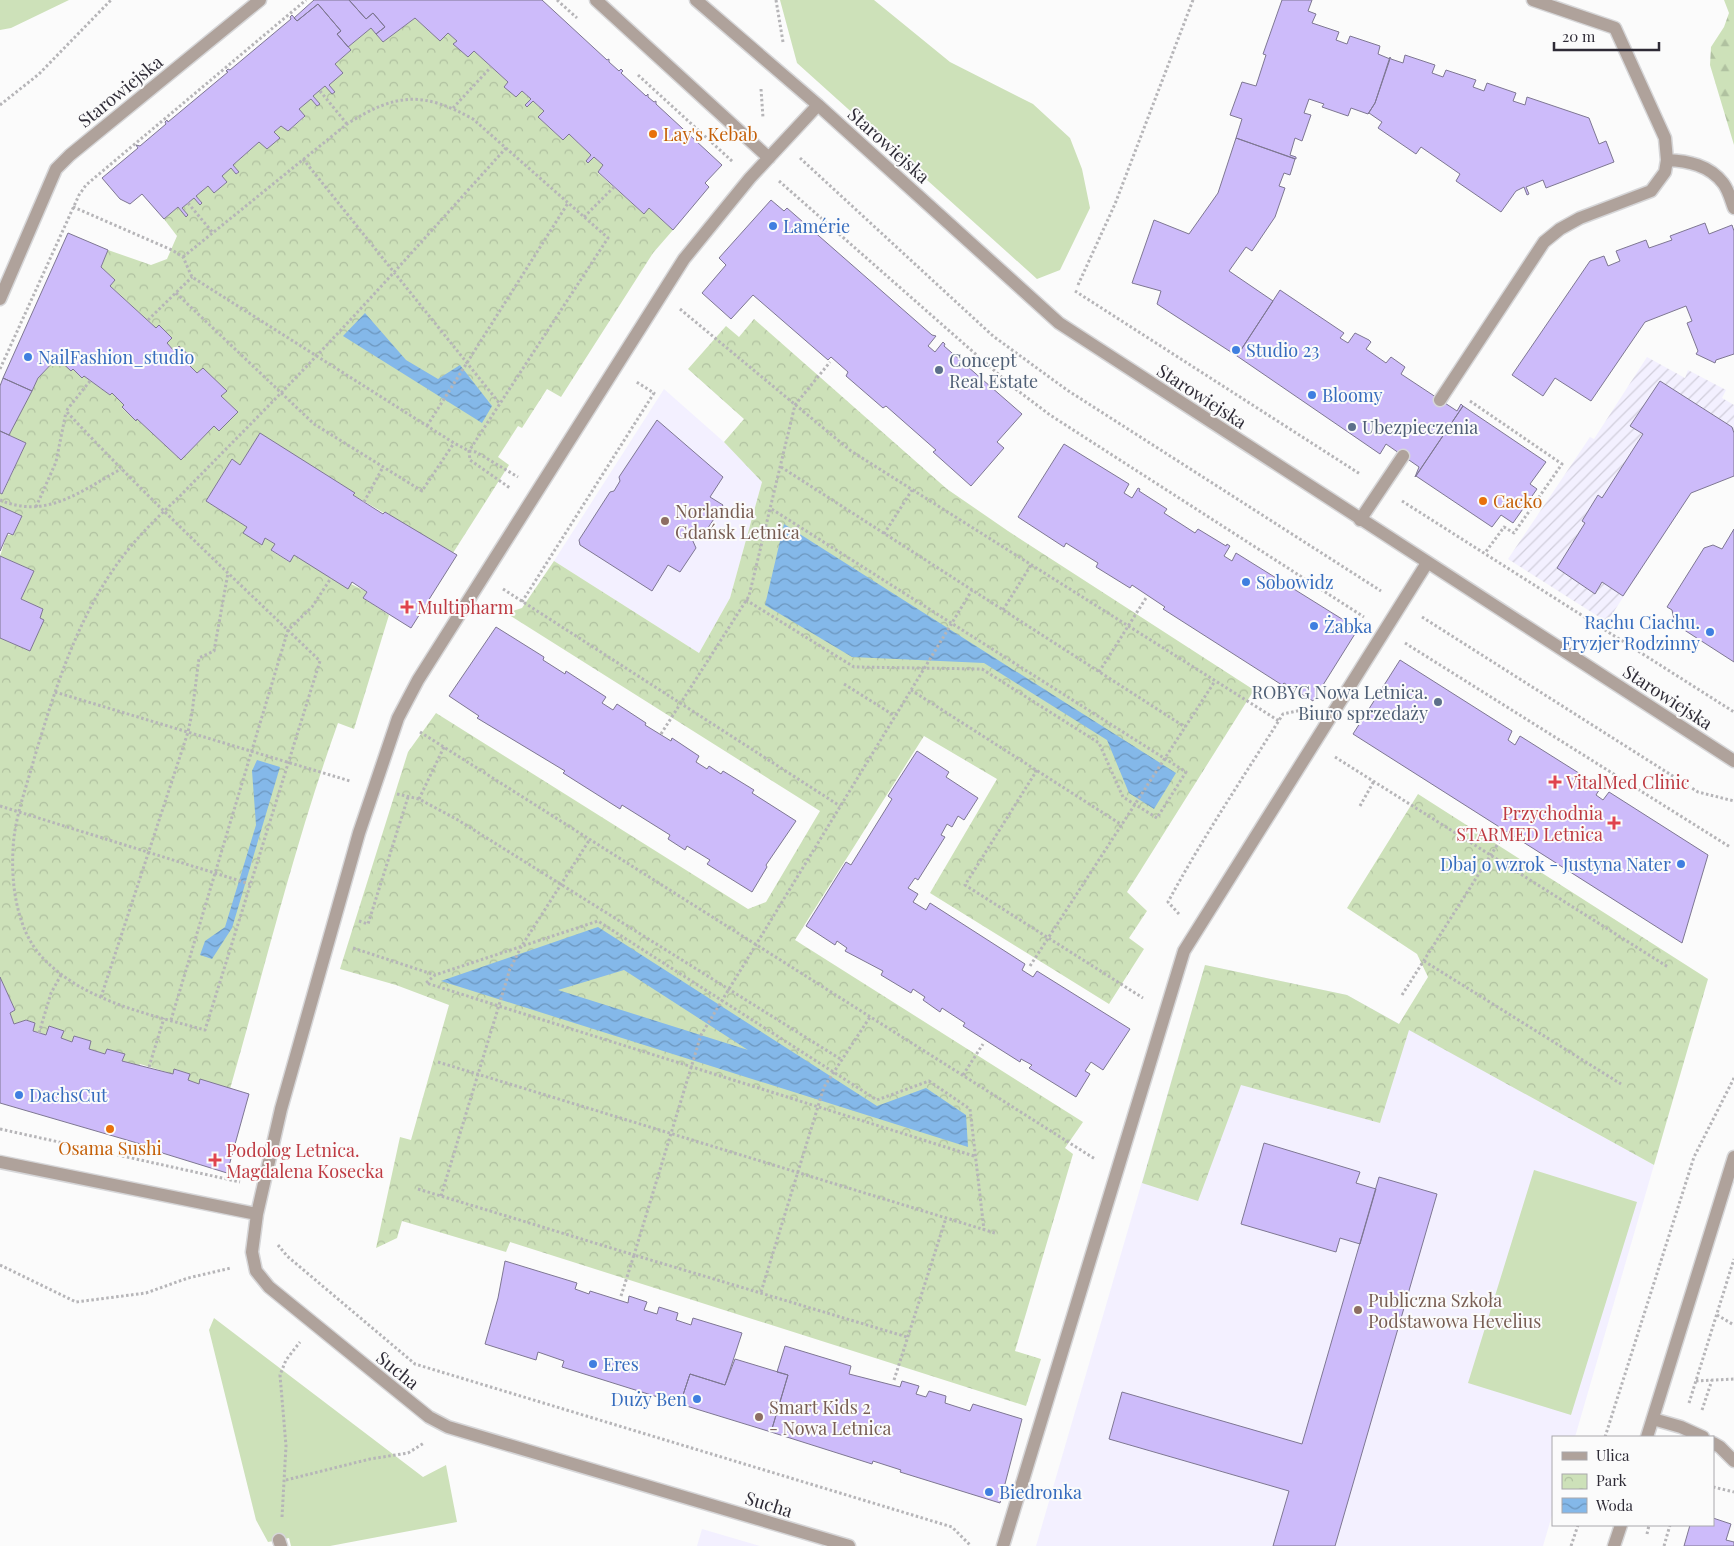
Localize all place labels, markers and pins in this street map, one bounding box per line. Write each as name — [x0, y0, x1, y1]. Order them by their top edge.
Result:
place label: Lay's Kebab — [663, 122, 758, 146]
marker: Lay's Kebab — [647, 128, 659, 140]
place label: Lamérie — [783, 214, 850, 238]
marker: Lamérie — [767, 220, 779, 232]
place label: Studio 23 — [1246, 338, 1319, 362]
marker: Studio 23 — [1230, 344, 1242, 356]
place label: NailFashion_studio — [38, 345, 194, 369]
place label: Concept Real Estate — [949, 348, 1038, 393]
marker: NailFashion_studio — [22, 351, 34, 363]
marker: Concept Real Estate — [933, 364, 945, 376]
place label: Bloomy — [1322, 383, 1383, 407]
marker: Bloomy — [1306, 389, 1318, 401]
place label: Ubezpieczenia — [1362, 415, 1478, 439]
marker: Ubezpieczenia — [1346, 421, 1358, 433]
place label: Cacko — [1493, 489, 1542, 513]
marker: Cacko — [1477, 495, 1489, 507]
place label: Norlandia Gdańsk Letnica — [675, 499, 800, 544]
marker: Norlandia Gdańsk Letnica — [659, 515, 671, 527]
place label: Sobowidz — [1256, 570, 1334, 594]
marker: Sobowidz — [1240, 576, 1252, 588]
place label: Multipharm — [417, 595, 514, 619]
marker: Multipharm — [401, 601, 413, 613]
place label: Rachu Ciachu. Fryzjer Rodzinny — [1562, 610, 1700, 655]
place label: Żabka — [1324, 614, 1372, 638]
marker: Żabka — [1308, 620, 1320, 632]
marker: Rachu Ciachu. Fryzjer Rodzinny — [1704, 626, 1716, 638]
place label: ROBYG Nowa Letnica. Biuro sprzedaży — [1251, 680, 1428, 725]
marker: ROBYG Nowa Letnica. Biuro sprzedaży — [1432, 696, 1444, 708]
place label: VitalMed Clinic — [1565, 770, 1690, 794]
marker: VitalMed Clinic — [1548, 775, 1562, 789]
place label: Przychodnia STARMED Letnica — [1456, 801, 1603, 846]
marker: Przychodnia STARMED Letnica — [1607, 816, 1621, 830]
place label: Dbaj o wzrok - Justyna Nater — [1440, 852, 1671, 876]
marker: Dbaj o wzrok - Justyna Nater — [1675, 858, 1687, 870]
place label: DachsCut — [29, 1083, 108, 1107]
marker: DachsCut — [13, 1089, 25, 1101]
marker: Osama Sushi — [104, 1123, 116, 1135]
place label: Osama Sushi — [58, 1136, 162, 1160]
place label: Podolog Letnica. Magdalena Kosecka — [226, 1138, 384, 1183]
marker: Podolog Letnica. Magdalena Kosecka — [208, 1153, 222, 1167]
place label: Publiczna Szkoła Podstawowa Hevelius — [1368, 1288, 1541, 1333]
marker: Publiczna Szkoła Podstawowa Hevelius — [1352, 1304, 1364, 1316]
place label: Eres — [603, 1352, 639, 1376]
marker: Eres — [587, 1358, 599, 1370]
place label: Duży Ben — [611, 1387, 687, 1411]
marker: Duży Ben — [691, 1393, 703, 1405]
place label: Smart Kids 2 - Nowa Letnica — [769, 1395, 891, 1440]
marker: Smart Kids 2 - Nowa Letnica — [753, 1411, 765, 1423]
place label: Biedronka — [999, 1480, 1082, 1504]
marker: Biedronka — [983, 1486, 995, 1498]

